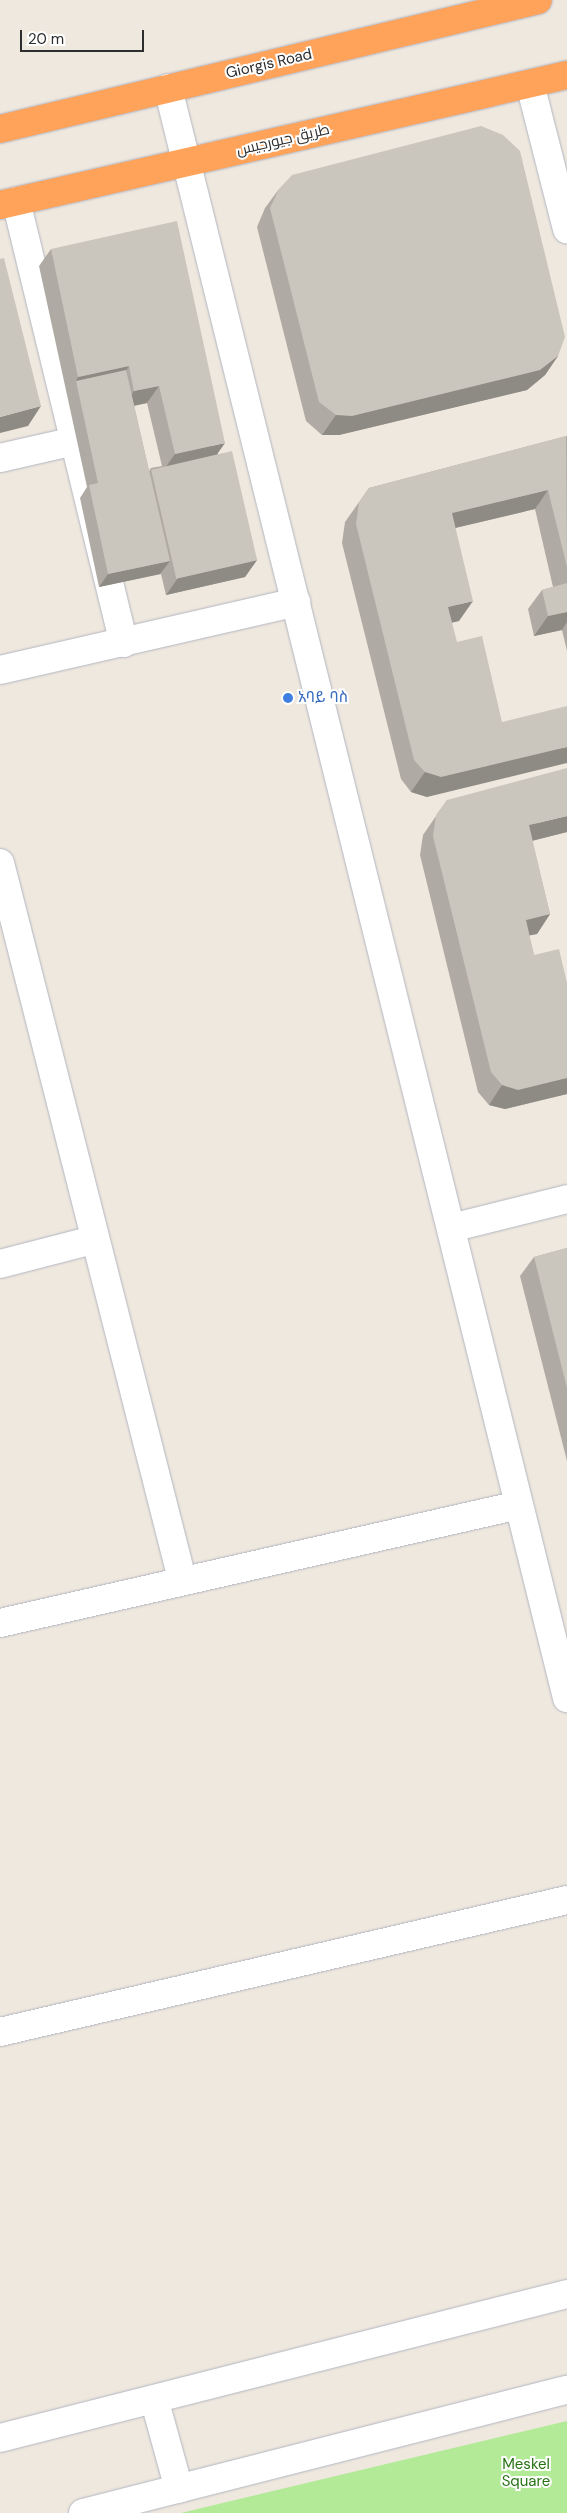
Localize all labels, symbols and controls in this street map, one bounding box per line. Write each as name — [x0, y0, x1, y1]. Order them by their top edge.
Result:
scale bar — [22, 20, 146, 52]
text: 20 m — [28, 29, 64, 49]
street label: Giorgis Road — [224, 45, 314, 83]
street label: طريق جيورجيس — [235, 121, 331, 159]
place label: አባይ ባስ — [298, 689, 348, 707]
marker: አባይ ባስ — [282, 692, 294, 704]
park label: Meskel Square — [502, 2455, 550, 2490]

